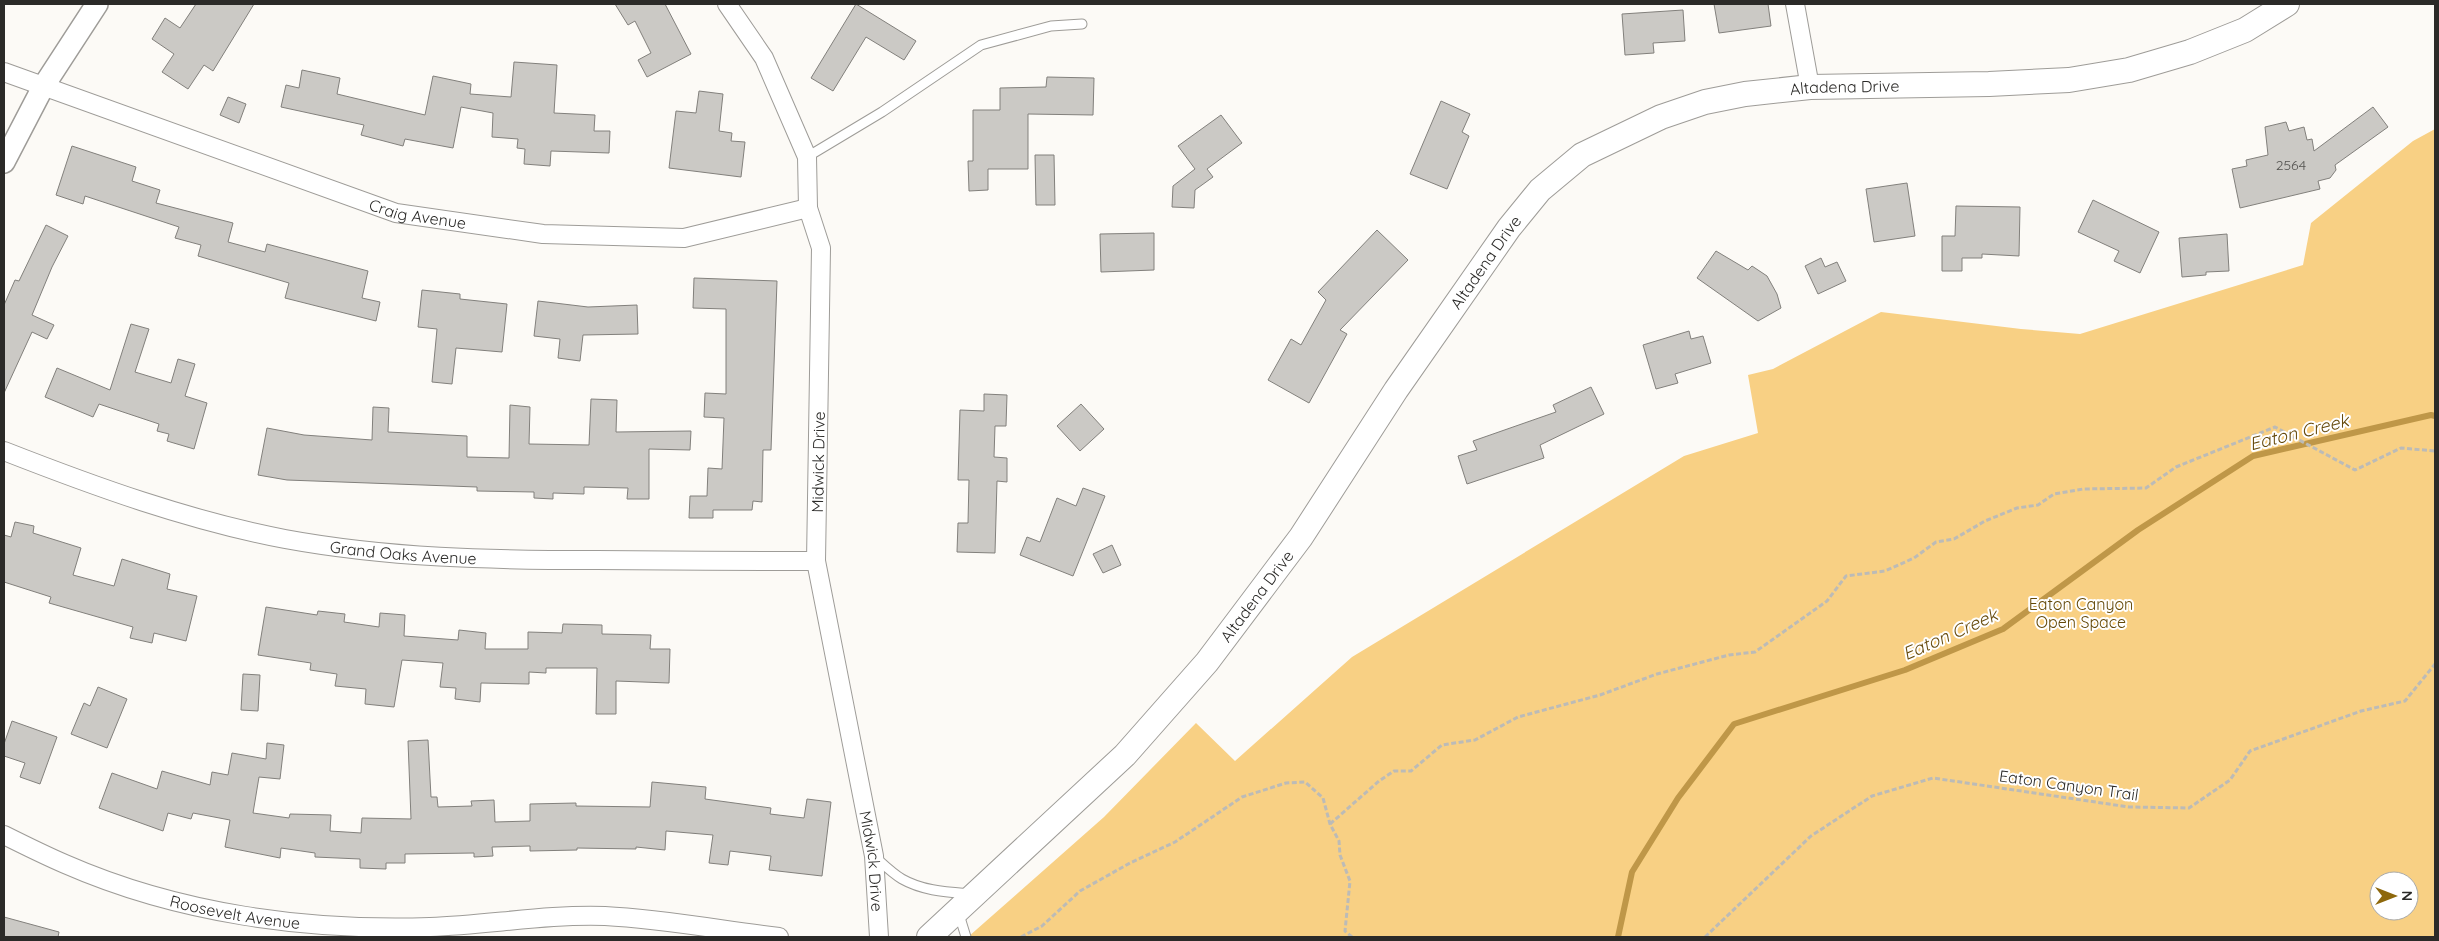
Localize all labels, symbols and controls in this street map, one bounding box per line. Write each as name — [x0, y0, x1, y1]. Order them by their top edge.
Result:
street label: Altadena Drive — [1789, 76, 1900, 99]
house number: 2564 — [2276, 156, 2306, 174]
street label: Craig Avenue — [366, 194, 467, 233]
street label: Altadena Drive — [1446, 211, 1525, 313]
water label: Eaton Creek — [2247, 408, 2352, 455]
street label: Midwick Drive — [807, 411, 829, 513]
street label: Grand Oaks Avenue — [329, 536, 477, 568]
street label: Altadena Drive — [1216, 546, 1298, 646]
park label: Eaton Canyon Open Space — [2029, 594, 2133, 632]
water label: Eaton Creek — [1899, 602, 2002, 665]
street label: Eaton Canyon Trail — [1998, 765, 2140, 805]
street label: Midwick Drive — [855, 809, 887, 912]
north arrow — [2369, 871, 2419, 921]
street label: Roosevelt Avenue — [168, 891, 301, 933]
text: N — [2398, 891, 2416, 901]

